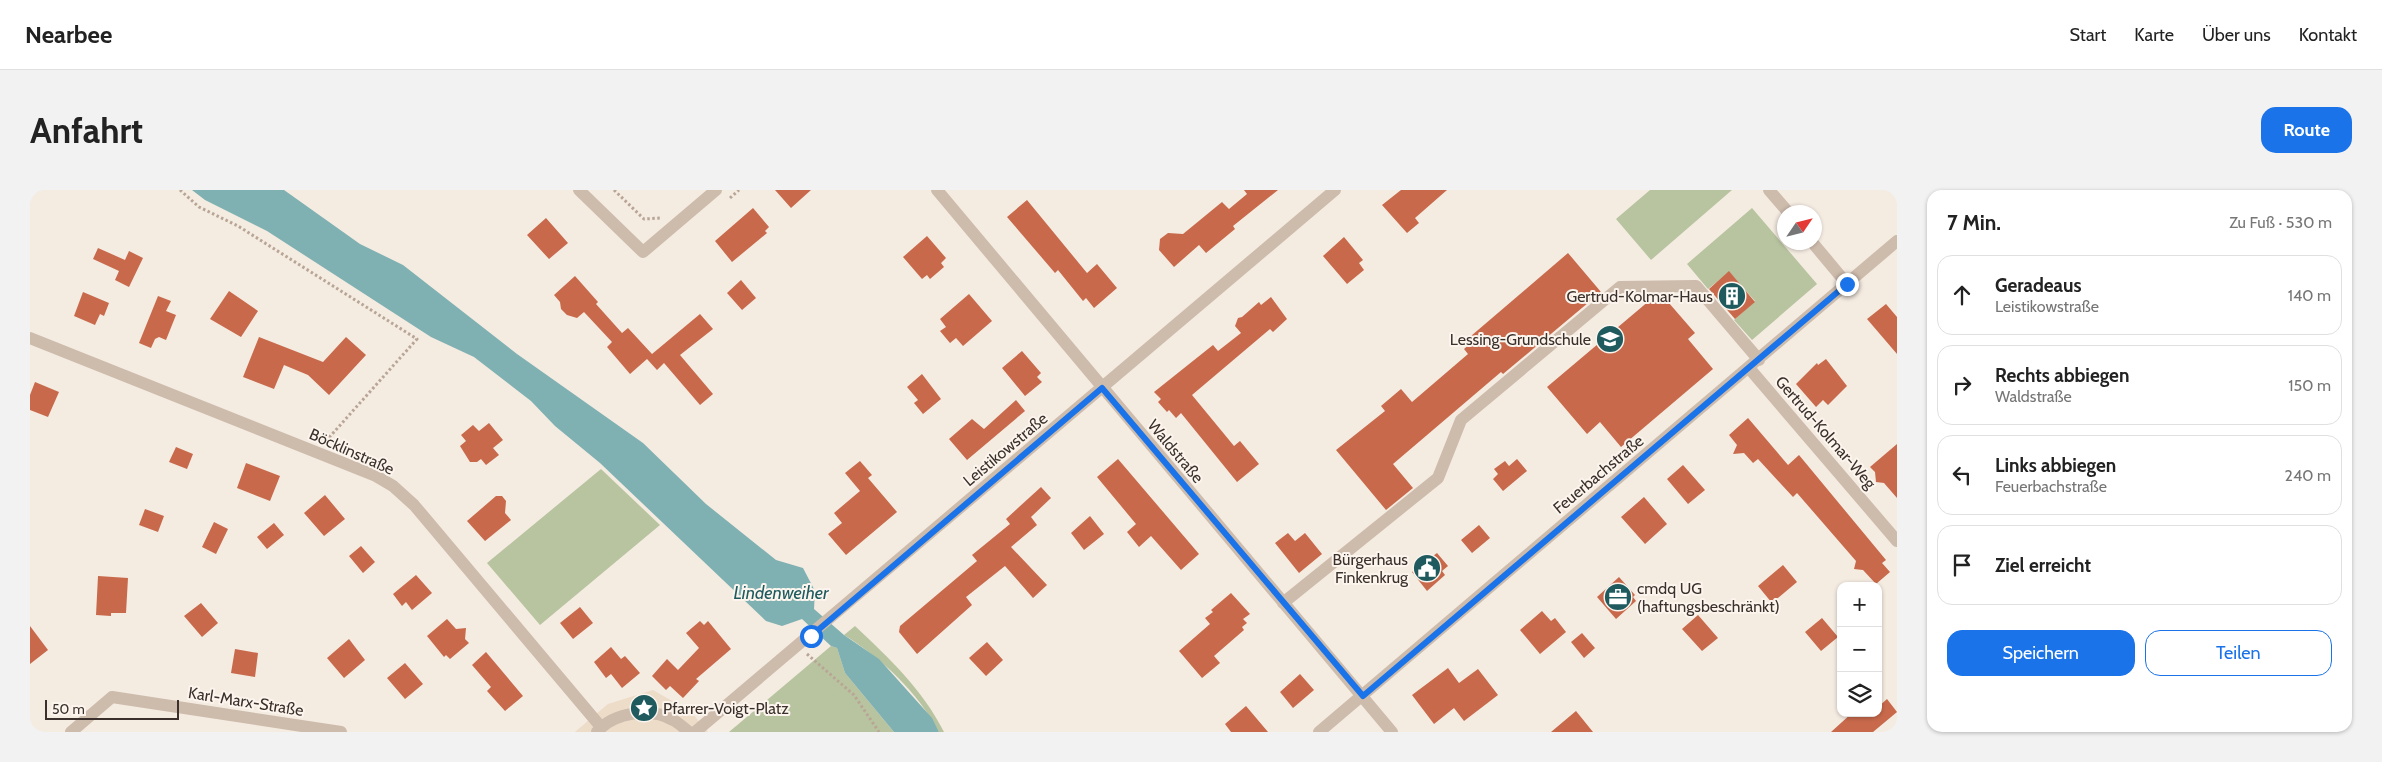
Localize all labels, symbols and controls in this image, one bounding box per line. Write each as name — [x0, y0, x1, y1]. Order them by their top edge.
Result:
text: Nearbee — [25, 20, 112, 49]
text: Start — [2070, 24, 2106, 46]
text: Karte — [2134, 24, 2174, 46]
text: Über uns — [2202, 24, 2271, 46]
text: Kontakt — [2299, 24, 2357, 46]
button: Route — [2261, 107, 2352, 153]
text: Anfahrt — [30, 109, 143, 152]
north arrow — [1777, 205, 1822, 250]
text: 7 Min. — [1947, 210, 2001, 235]
text: Zu Fuß · 530 m — [2229, 213, 2332, 232]
route end — [1836, 273, 1859, 296]
text: Geradeaus — [1995, 274, 2081, 297]
building icon: Gertrud-Kolmar-Haus — [1717, 281, 1747, 311]
icon: ahead — [1948, 281, 1976, 309]
text: 140 m — [2288, 286, 2331, 305]
place label: Gertrud-Kolmar-Haus — [1566, 287, 1713, 306]
text: Leistikowstraße — [1995, 297, 2099, 316]
school or university icon: Lessing-Grundschule — [1595, 324, 1625, 354]
place label: Lessing-Grundschule — [1450, 330, 1591, 349]
text: Rechts abbiegen — [1995, 364, 2129, 387]
icon: right — [1948, 371, 1976, 399]
street label: Gertrud-Kolmar-Weg — [1771, 372, 1880, 493]
text: 150 m — [2288, 376, 2331, 395]
text: Waldstraße — [1995, 387, 2072, 406]
street label: Leistikowstraße — [959, 409, 1051, 490]
street label: Waldstraße — [1144, 416, 1208, 487]
street label: Böcklinstraße — [306, 424, 397, 479]
street label: Feuerbachstraße — [1549, 431, 1647, 518]
text: Links abbiegen — [1995, 454, 2116, 477]
icon: left — [1948, 461, 1976, 489]
text: 240 m — [2285, 466, 2331, 485]
text: Feuerbachstraße — [1995, 477, 2107, 496]
place label: Bürgerhaus Finkenkrug — [1333, 550, 1409, 587]
icon: arrive — [1948, 551, 1976, 579]
public building icon: Bürgerhaus Finkenkrug — [1412, 553, 1442, 583]
text: Ziel erreicht — [1995, 554, 2091, 577]
place label: cmdq UG (haftungsbeschränkt) — [1637, 579, 1780, 616]
water label: Lindenweiher — [733, 582, 830, 604]
office icon: cmdq UG (haftungsbeschränkt) — [1603, 582, 1633, 612]
map controls — [1837, 582, 1882, 717]
button: + — [1837, 582, 1882, 627]
route start — [800, 625, 823, 648]
button: − — [1837, 627, 1882, 672]
button: Speichern — [1947, 630, 2135, 676]
button: Teilen — [2145, 630, 2332, 676]
button: layers — [1837, 672, 1882, 717]
street label: Karl-Marx-Straße — [187, 683, 305, 720]
place icon: Pfarrer-Voigt-Platz — [629, 693, 659, 723]
scale bar — [45, 697, 179, 720]
place label: Pfarrer-Voigt-Platz — [663, 699, 789, 718]
text: 50 m — [52, 700, 85, 718]

